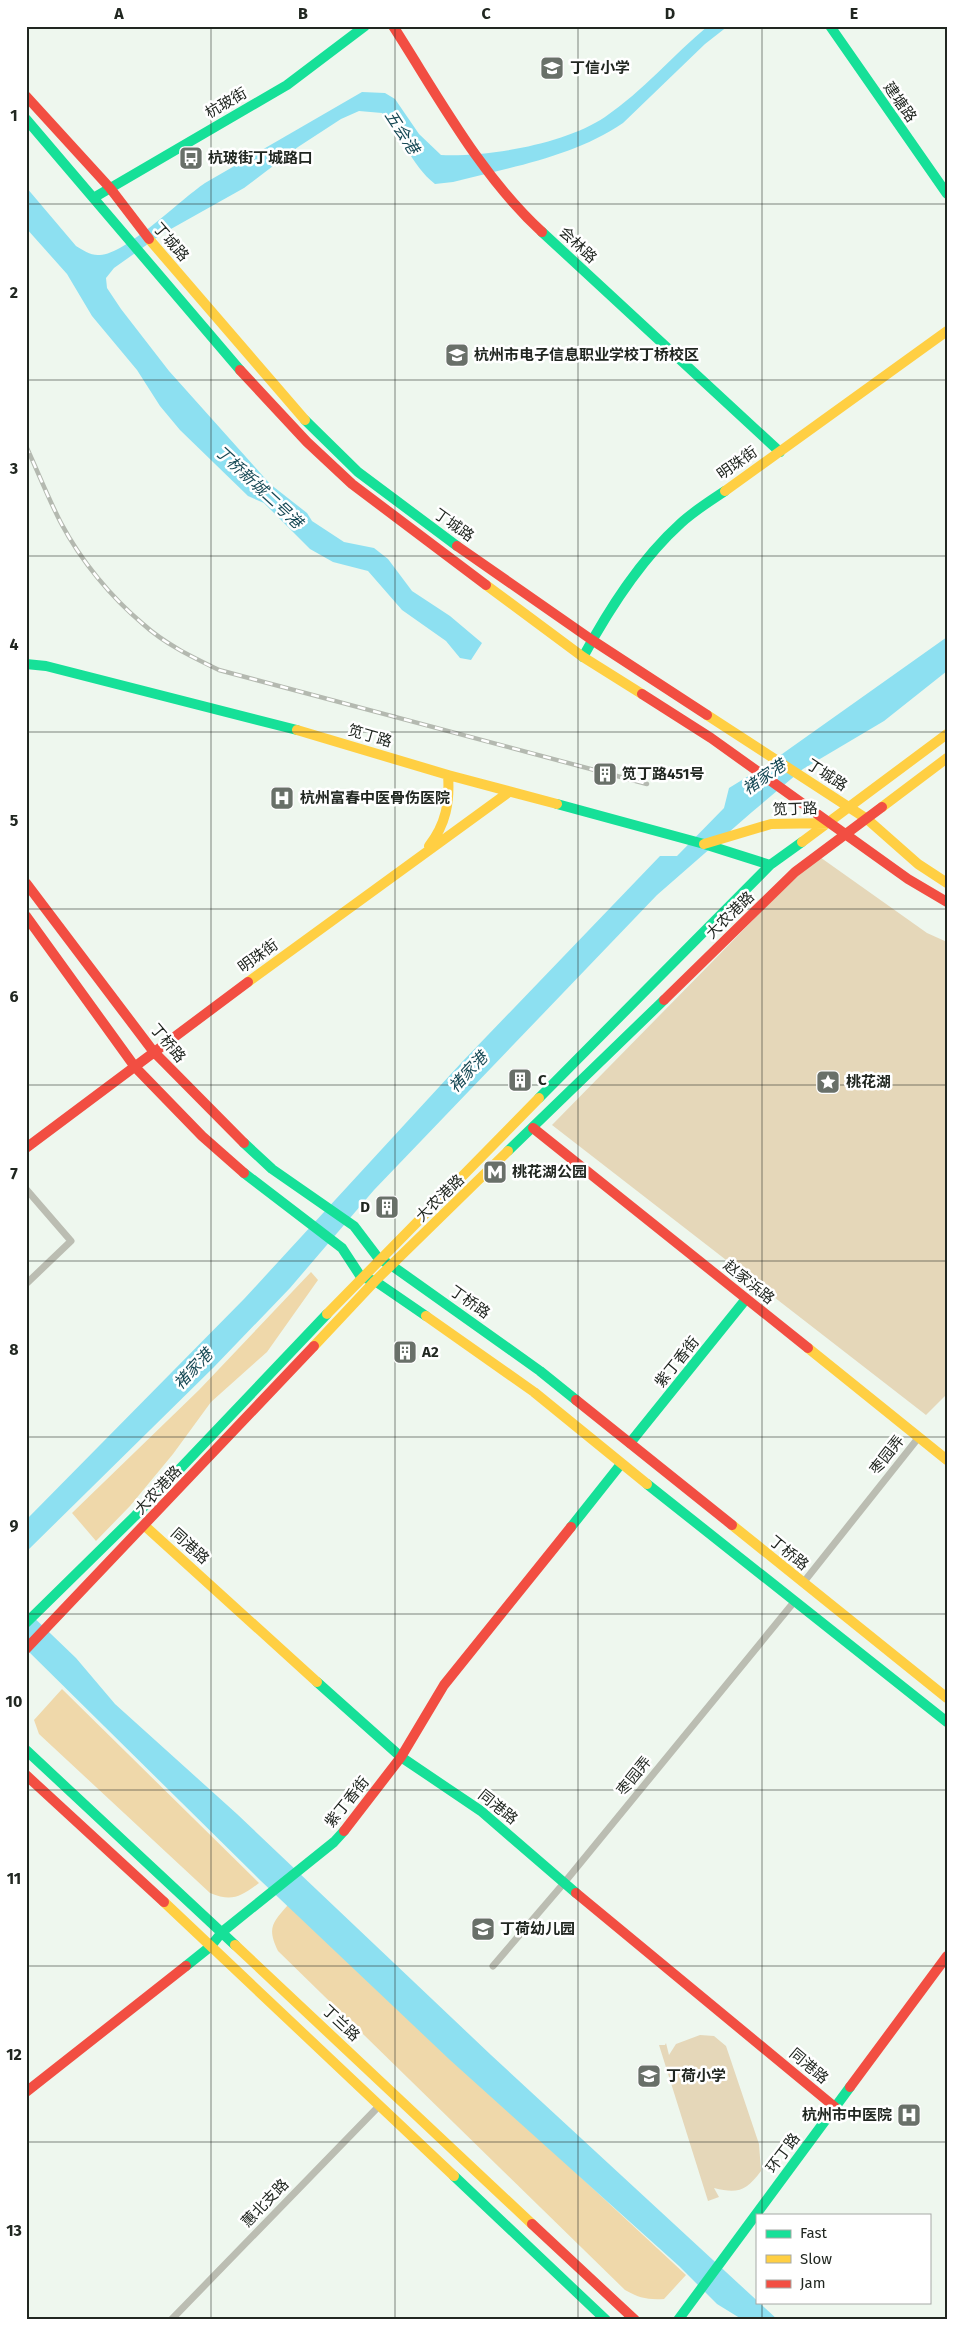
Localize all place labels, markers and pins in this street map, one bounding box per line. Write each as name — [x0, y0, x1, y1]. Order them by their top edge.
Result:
school or university icon: 丁信小学 — [539, 55, 565, 81]
place label: 丁信小学 — [570, 59, 630, 77]
bus stop icon: 杭玻街丁城路口 — [178, 145, 204, 171]
place label: 杭玻街丁城路口 — [208, 149, 313, 167]
school or university icon: 杭州市电子信息职业学校丁桥校区 — [444, 342, 470, 368]
place label: 杭州市电子信息职业学校丁桥校区 — [474, 346, 699, 364]
building icon: 笕丁路451号 — [592, 761, 618, 787]
place label: 笕丁路451号 — [622, 765, 704, 783]
hospital icon: 杭州富春中医骨伤医院 — [269, 785, 295, 811]
place label: 杭州富春中医骨伤医院 — [300, 789, 450, 807]
building icon: C — [507, 1067, 533, 1093]
place icon: 桃花湖 — [815, 1069, 841, 1095]
place label: C — [538, 1071, 547, 1089]
place label: 桃花湖 — [846, 1073, 891, 1091]
metro station icon: 桃花湖公园 — [482, 1159, 508, 1185]
place label: 桃花湖公园 — [512, 1163, 587, 1181]
building icon: D — [374, 1194, 400, 1220]
place label: D — [360, 1198, 370, 1216]
building icon: A2 — [392, 1339, 418, 1365]
place label: A2 — [421, 1343, 439, 1361]
school or university icon: 丁荷幼儿园 — [470, 1916, 496, 1942]
place label: 丁荷幼儿园 — [500, 1920, 575, 1938]
school or university icon: 丁荷小学 — [636, 2063, 662, 2089]
place label: 丁荷小学 — [666, 2067, 726, 2085]
hospital icon: 杭州市中医院 — [896, 2102, 922, 2128]
place label: 杭州市中医院 — [802, 2106, 892, 2124]

